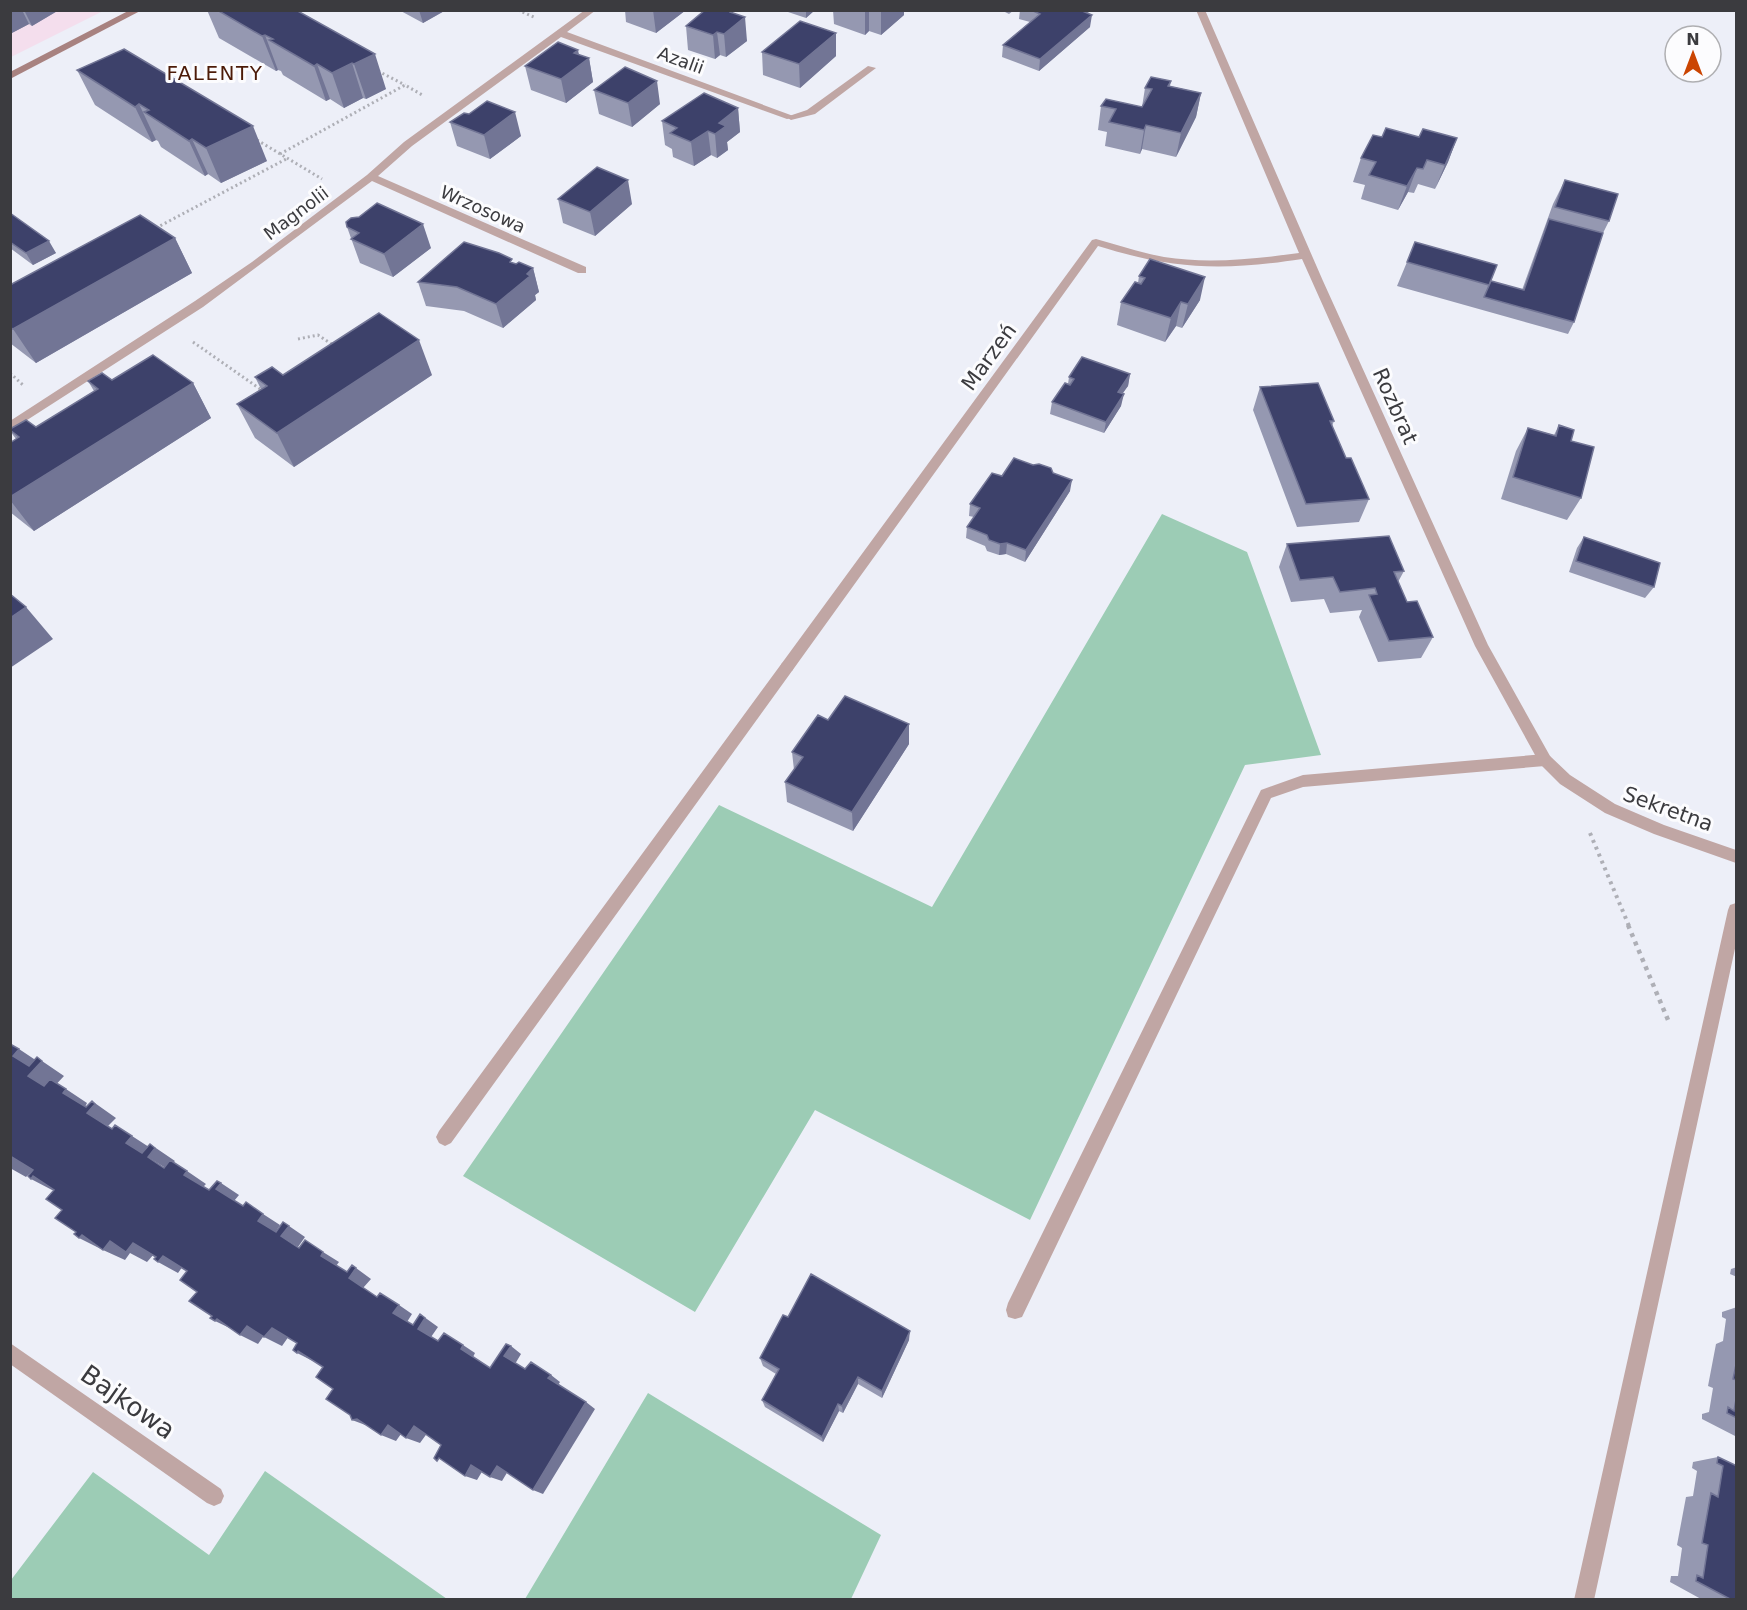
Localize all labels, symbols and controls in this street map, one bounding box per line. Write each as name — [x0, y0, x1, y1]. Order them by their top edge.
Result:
north arrow — [1663, 24, 1723, 84]
text: N — [1686, 30, 1700, 49]
street label: Azalii — [655, 42, 707, 78]
district label: FALENTY — [166, 61, 264, 85]
street label: Wrzosowa — [437, 181, 529, 237]
street label: Magnolii — [260, 182, 332, 244]
street label: Marzeń — [957, 319, 1021, 395]
street label: Rozbrat — [1368, 364, 1422, 448]
street label: Sekretna — [1620, 782, 1716, 836]
street label: Bajkowa — [75, 1359, 181, 1445]

